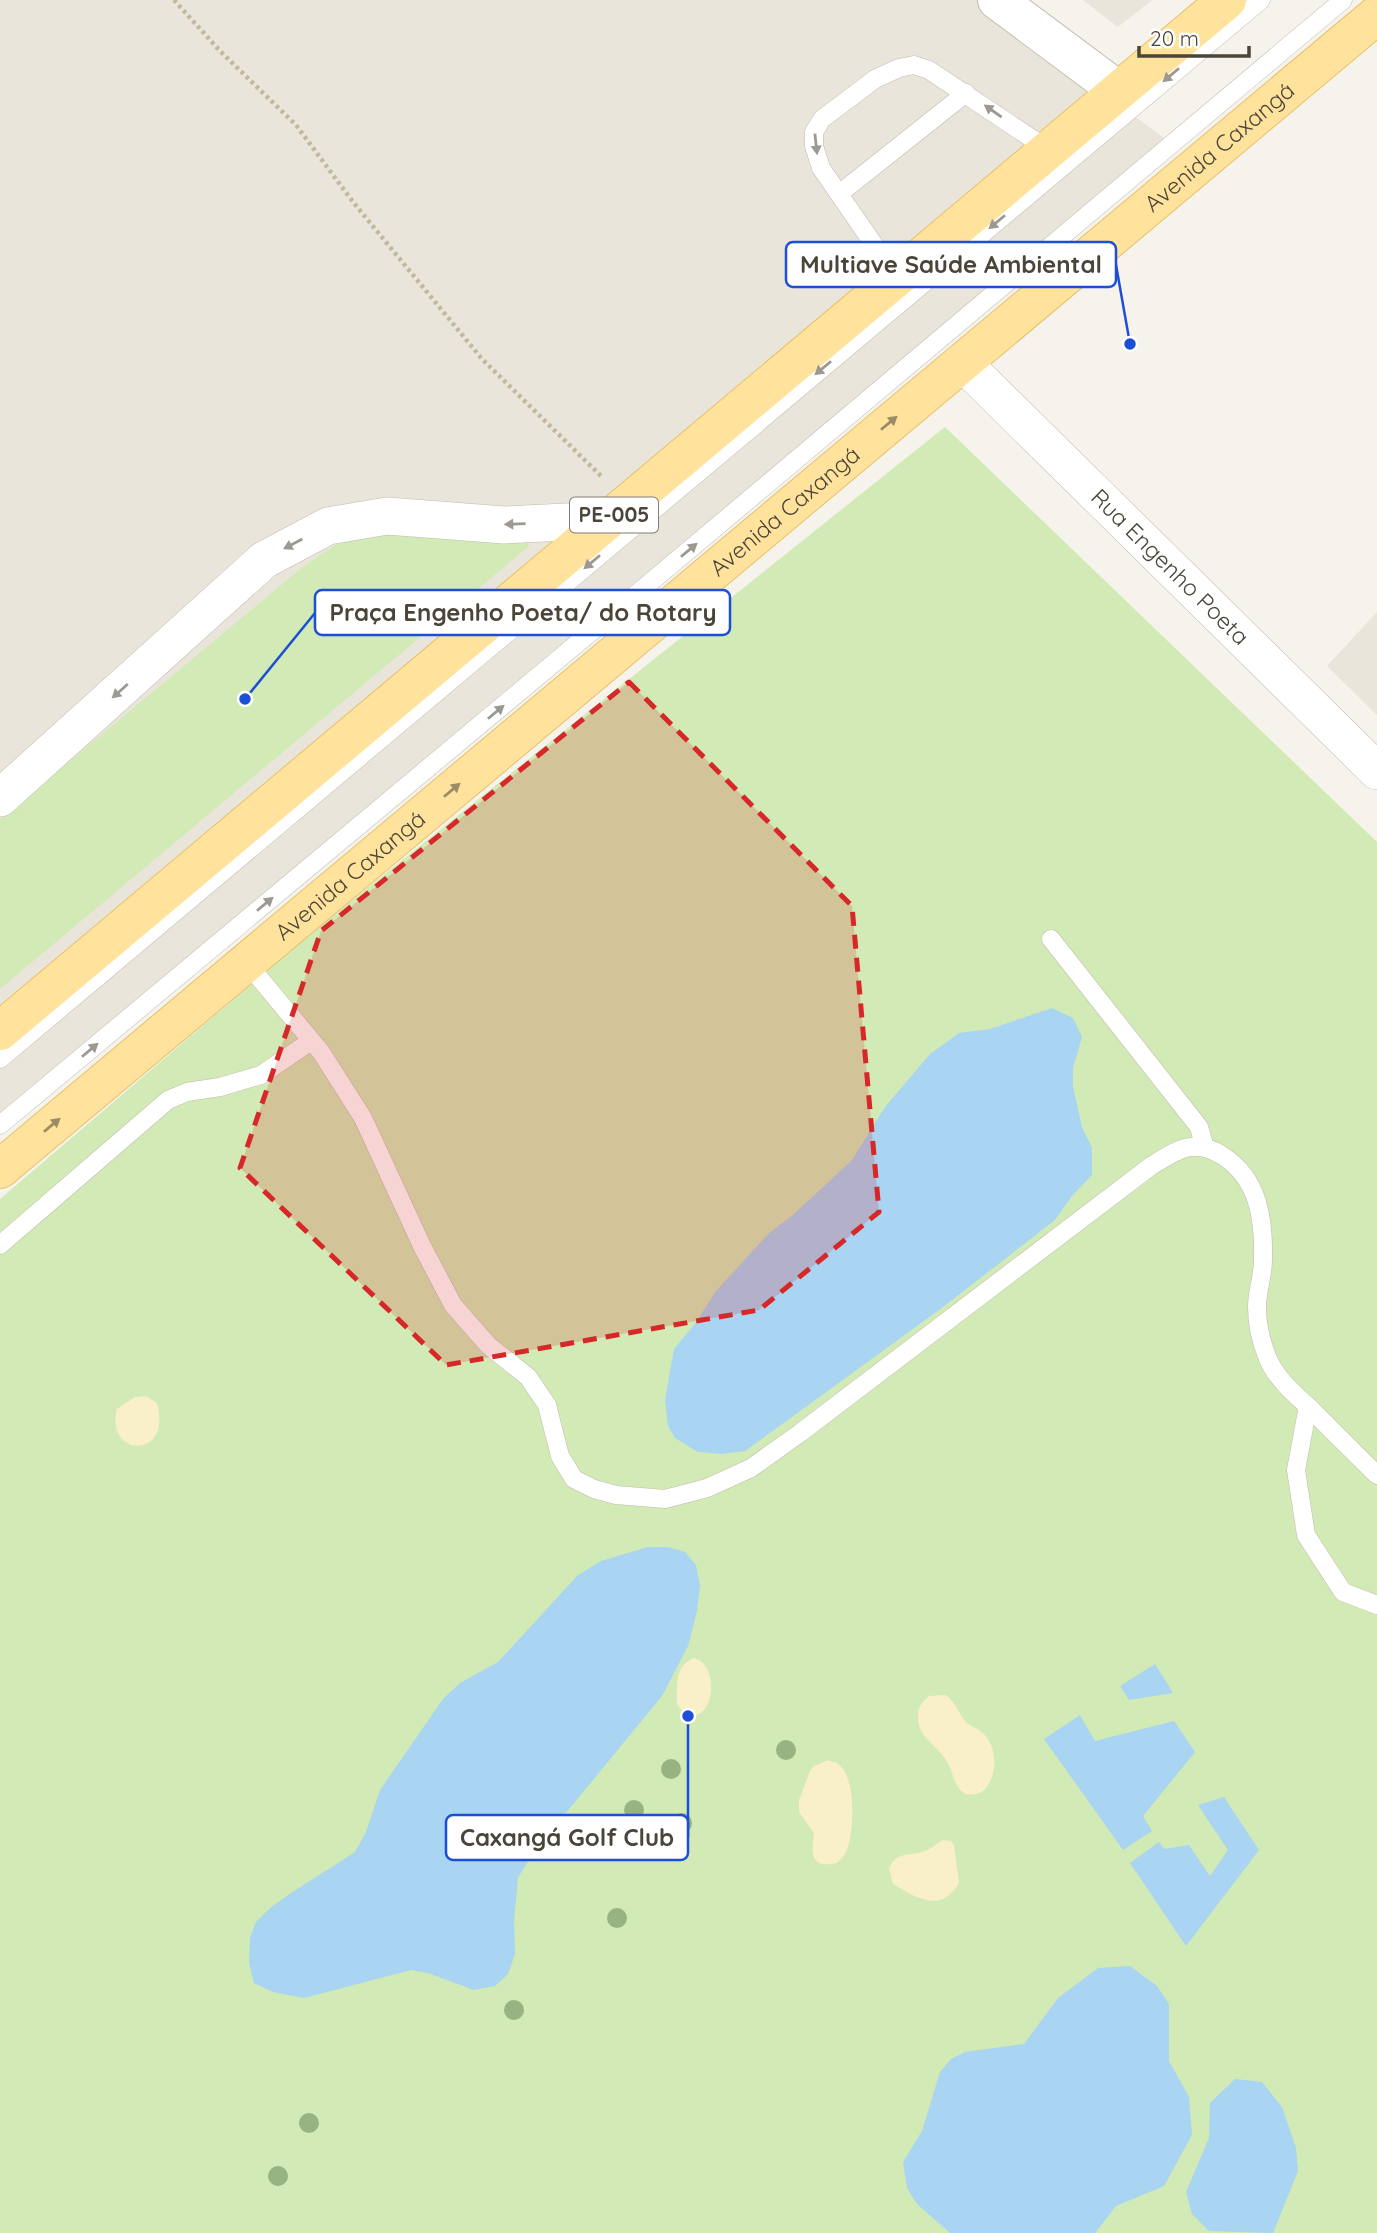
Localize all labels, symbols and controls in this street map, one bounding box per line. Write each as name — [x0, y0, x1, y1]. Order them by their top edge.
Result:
scale bar — [1139, 14, 1249, 58]
text: 20 m — [1150, 25, 1199, 51]
one-way arrow — [1163, 68, 1181, 83]
street label: Avenida Caxangá — [1138, 75, 1300, 218]
one-way arrow — [984, 104, 1002, 118]
one-way arrow — [811, 133, 822, 155]
one-way arrow — [989, 214, 1006, 229]
callout: Multiave Saúde Ambiental — [786, 242, 1116, 287]
text: Multiave Saúde Ambiental — [800, 249, 1102, 279]
one-way arrow — [814, 360, 832, 376]
one-way arrow — [880, 415, 898, 431]
street label: Avenida Caxangá — [703, 440, 866, 582]
street label: Rua Engenho Poeta — [1085, 482, 1255, 651]
road number: PE-005 — [570, 498, 658, 532]
one-way arrow — [504, 519, 526, 530]
one-way arrow — [284, 538, 303, 550]
one-way arrow — [681, 543, 698, 558]
one-way arrow — [584, 554, 602, 569]
callout: Praça Engenho Poeta/ do Rotary — [315, 590, 730, 635]
text: Praça Engenho Poeta/ do Rotary — [329, 597, 717, 627]
one-way arrow — [112, 682, 129, 698]
one-way arrow — [487, 704, 505, 719]
one-way arrow — [442, 782, 460, 797]
street label: Avenida Caxangá — [269, 804, 431, 946]
one-way arrow — [255, 897, 273, 912]
one-way arrow — [81, 1042, 99, 1058]
one-way arrow — [44, 1118, 61, 1133]
callout: Caxangá Golf Club — [446, 1815, 688, 1860]
text: Caxangá Golf Club — [460, 1822, 674, 1852]

